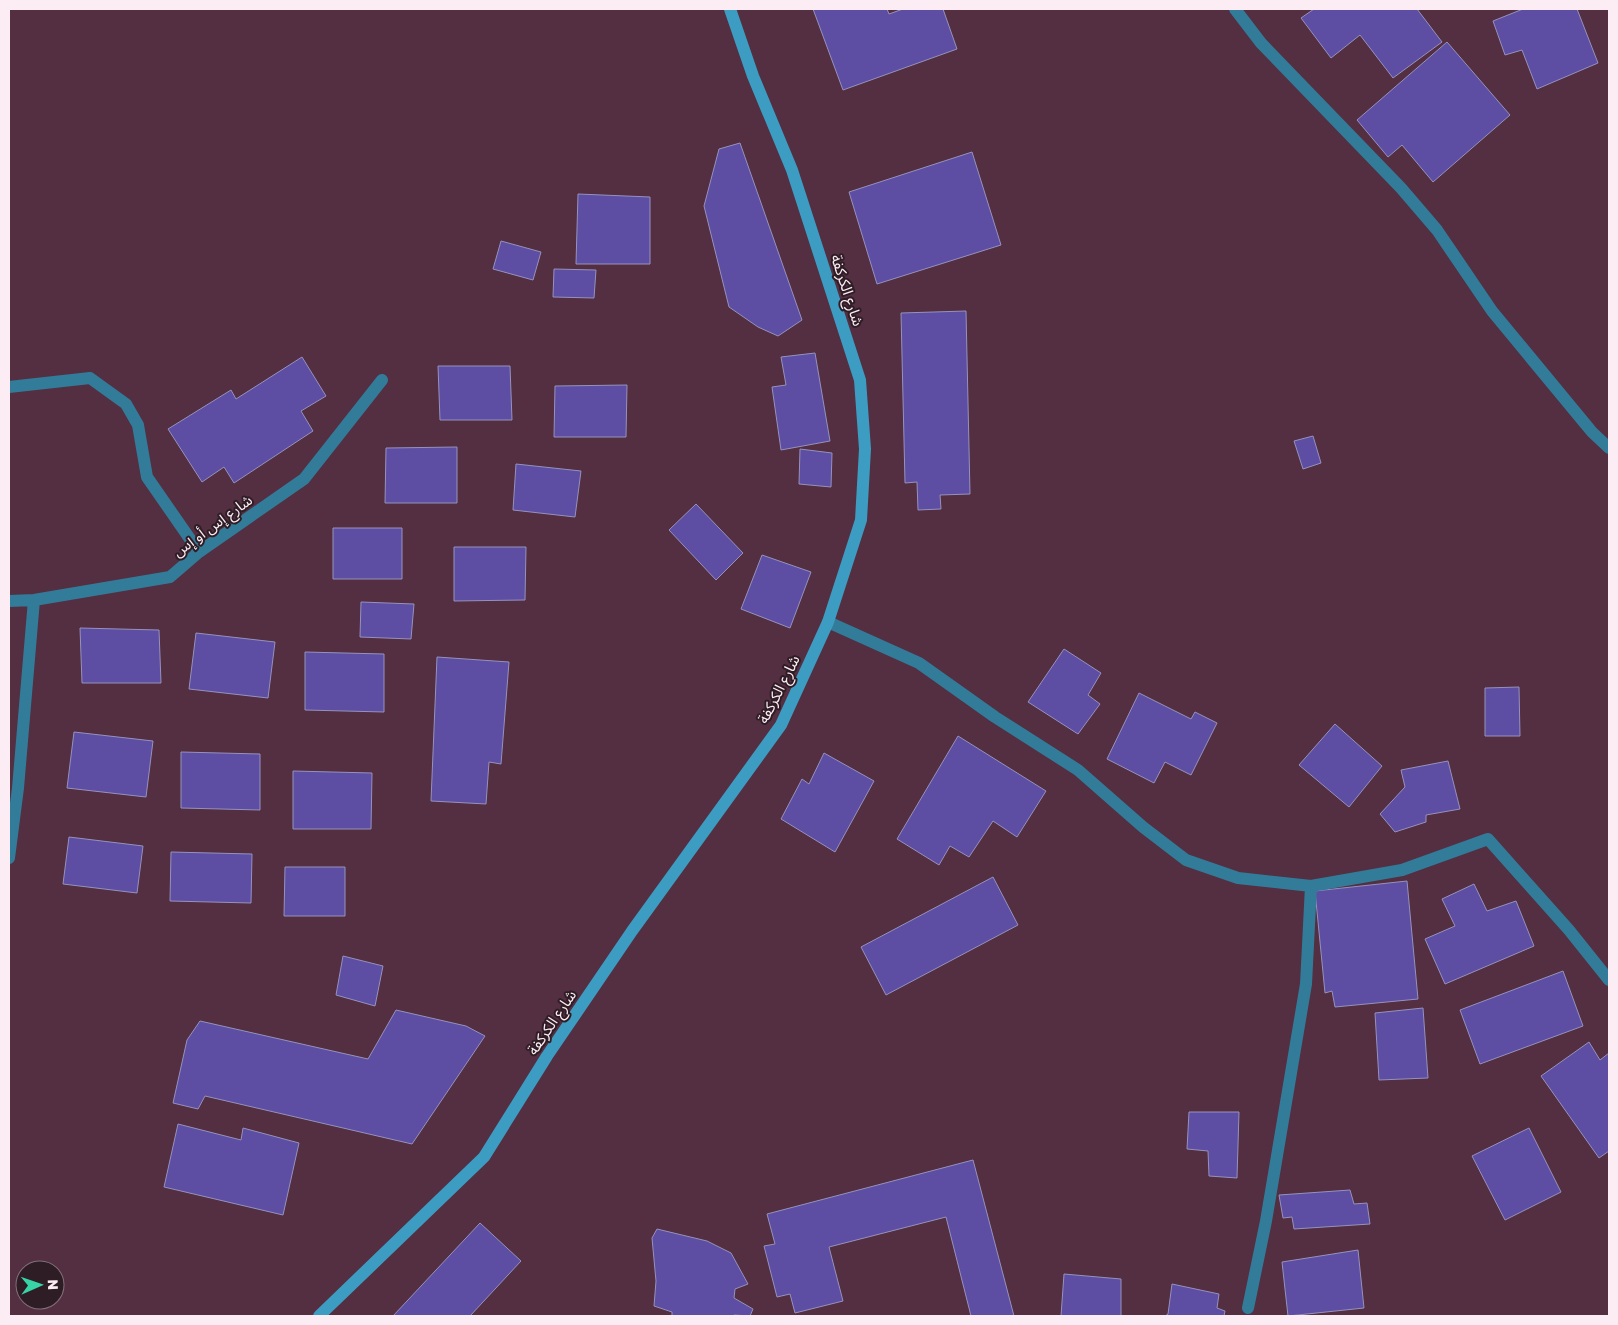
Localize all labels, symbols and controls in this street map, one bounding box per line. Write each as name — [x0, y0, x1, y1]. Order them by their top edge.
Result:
street label: شارع الكركفة — [824, 252, 868, 330]
street label: شارع إس أو إس — [169, 490, 258, 563]
street label: شارع الكركفة — [753, 652, 807, 728]
street label: شارع الكركفة — [523, 986, 583, 1060]
north arrow — [15, 1260, 65, 1310]
text: N — [45, 1279, 62, 1290]

